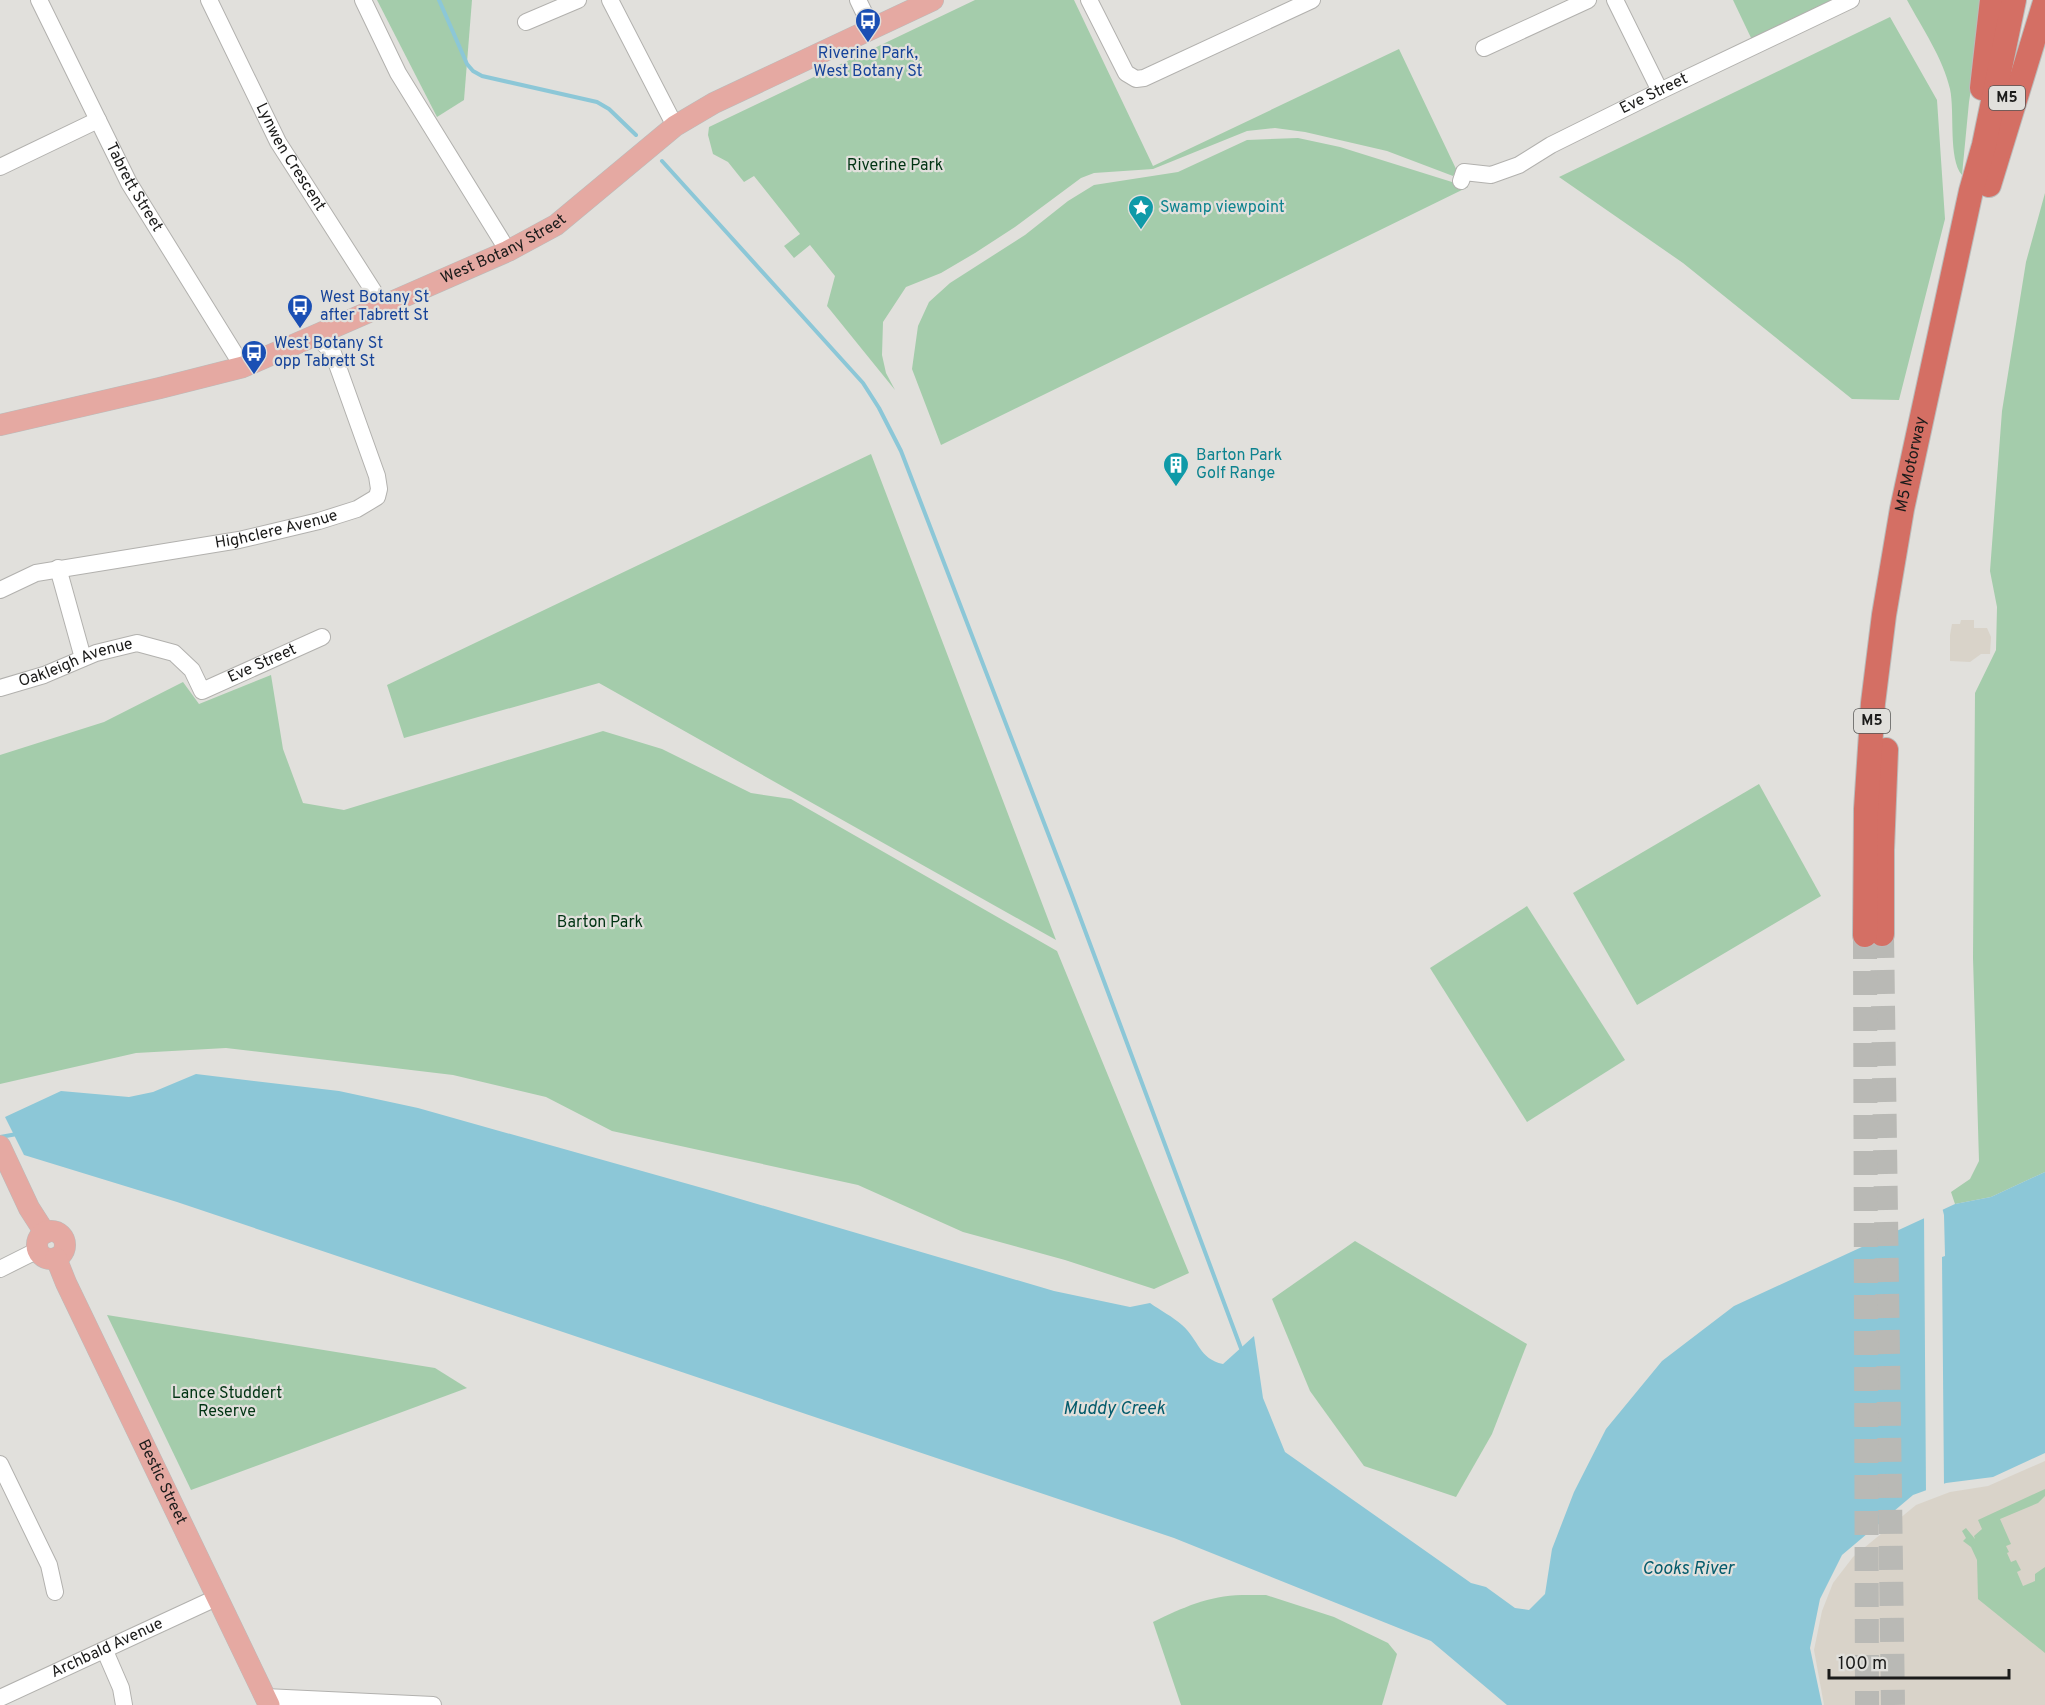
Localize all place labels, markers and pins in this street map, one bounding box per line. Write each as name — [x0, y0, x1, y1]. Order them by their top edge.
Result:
bus stop icon: Riverine Park, West Botany St — [853, 6, 883, 44]
place label: Riverine Park, West Botany St — [813, 44, 923, 82]
place icon: Swamp viewpoint — [1126, 193, 1156, 231]
place label: Swamp viewpoint — [1160, 198, 1285, 218]
place label: West Botany St after Tabrett St — [320, 288, 429, 326]
bus stop icon: West Botany St after Tabrett St — [285, 292, 315, 330]
place label: West Botany St opp Tabrett St — [274, 334, 383, 372]
bus stop icon: West Botany St opp Tabrett St — [239, 338, 269, 376]
place label: Barton Park Golf Range — [1196, 446, 1282, 484]
building icon: Barton Park Golf Range — [1161, 450, 1191, 488]

